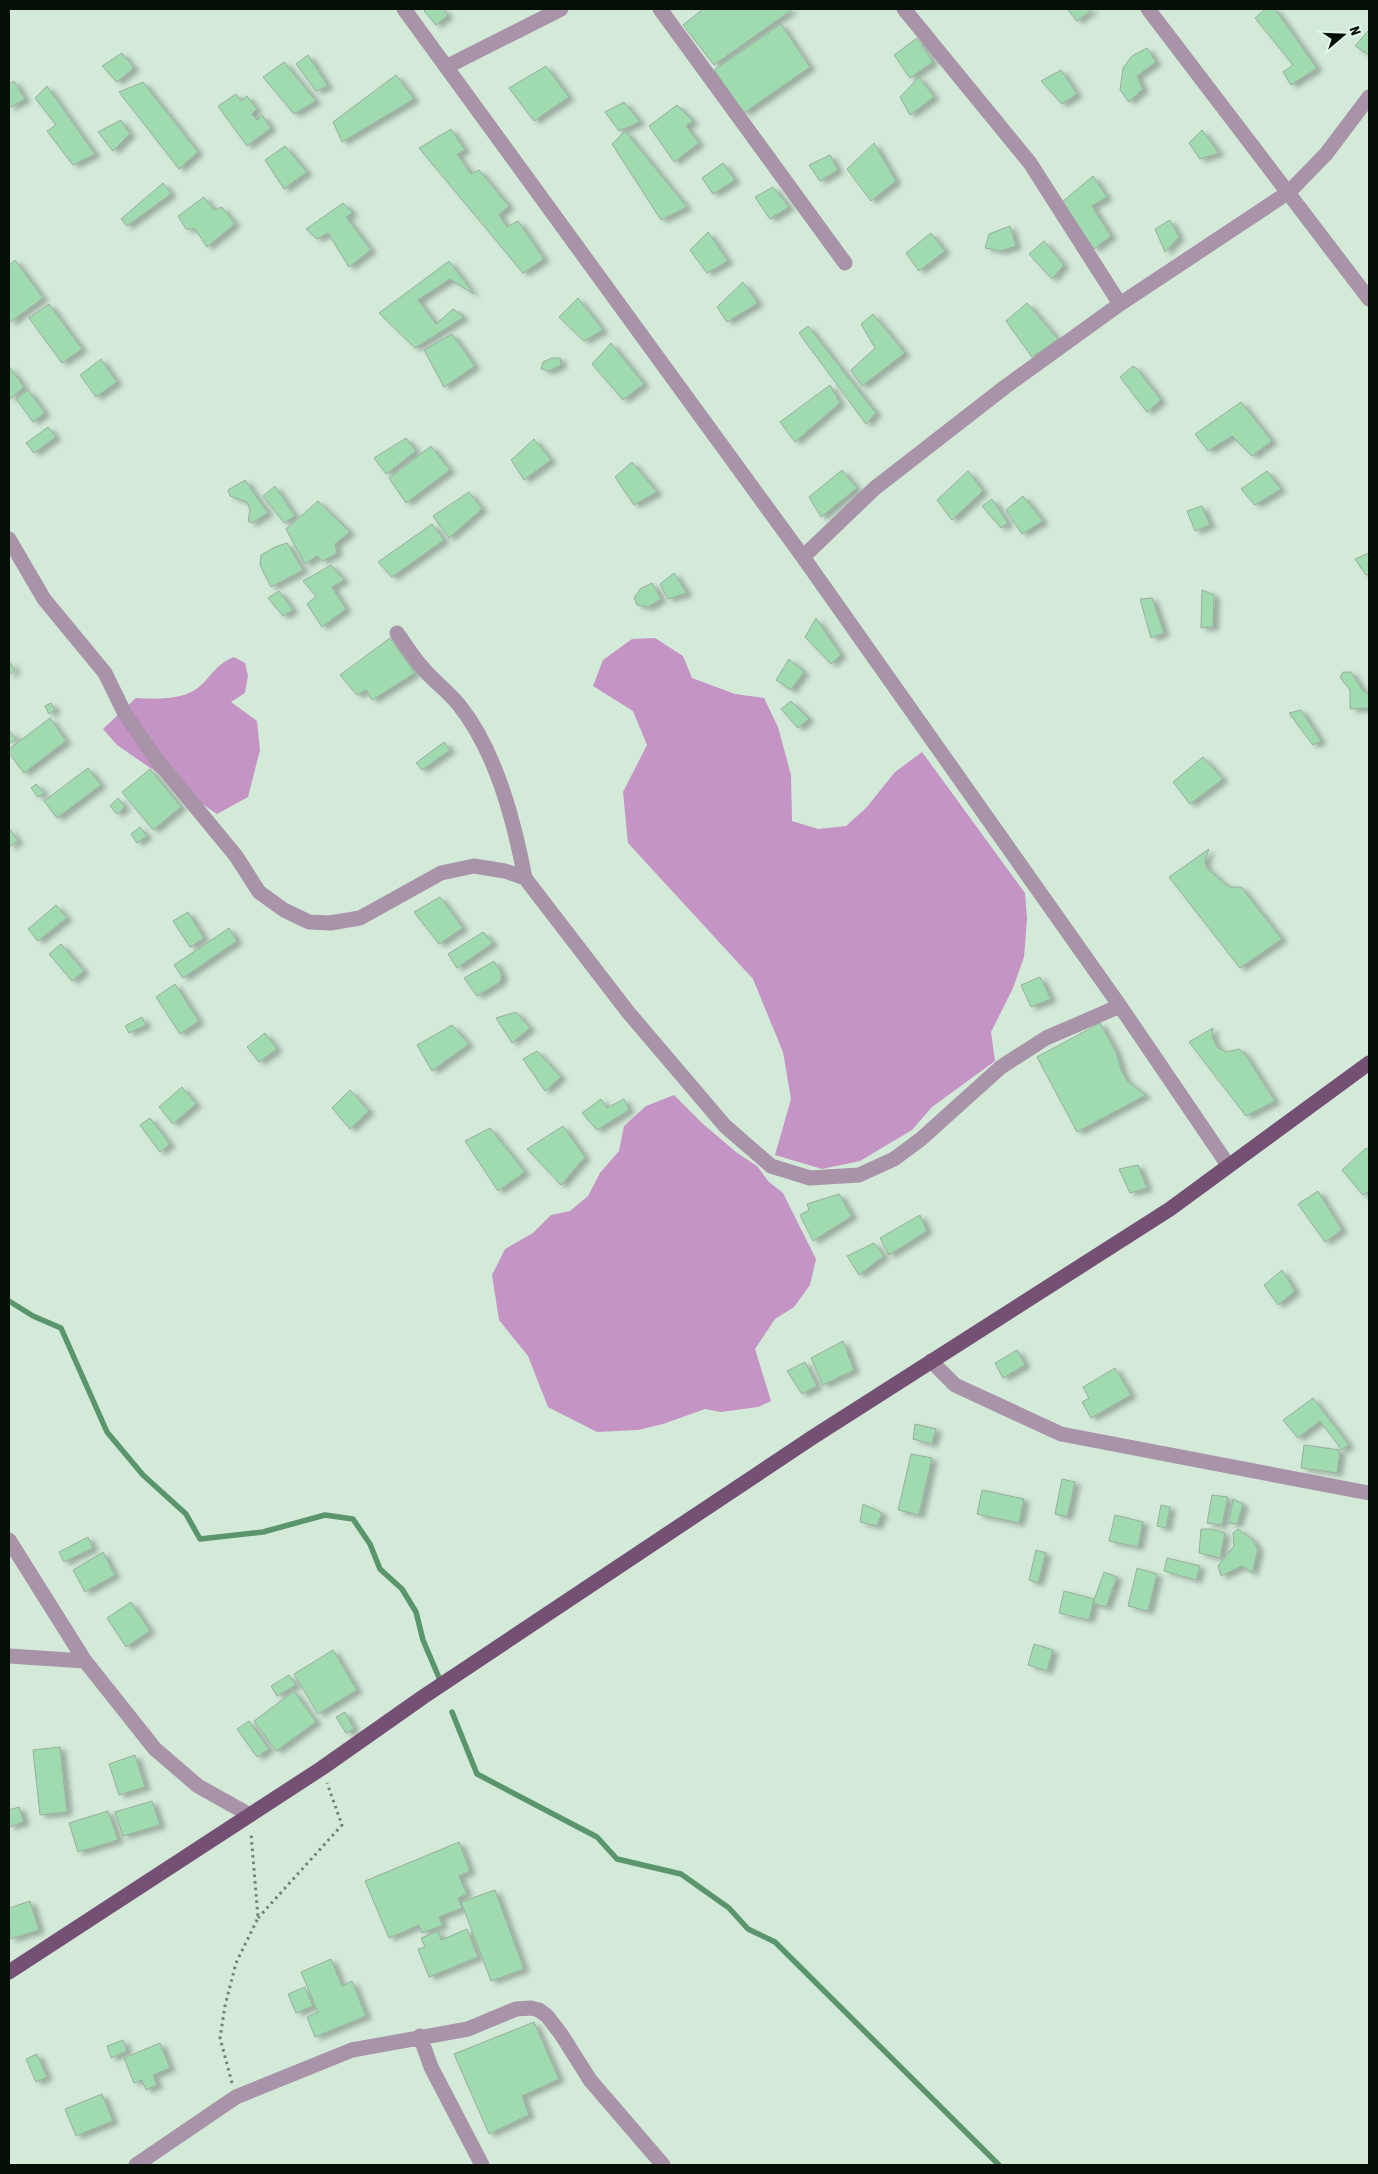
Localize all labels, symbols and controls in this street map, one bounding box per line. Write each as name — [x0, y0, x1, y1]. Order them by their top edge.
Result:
north arrow — [1318, 10, 1368, 60]
text: N — [1346, 24, 1364, 37]

